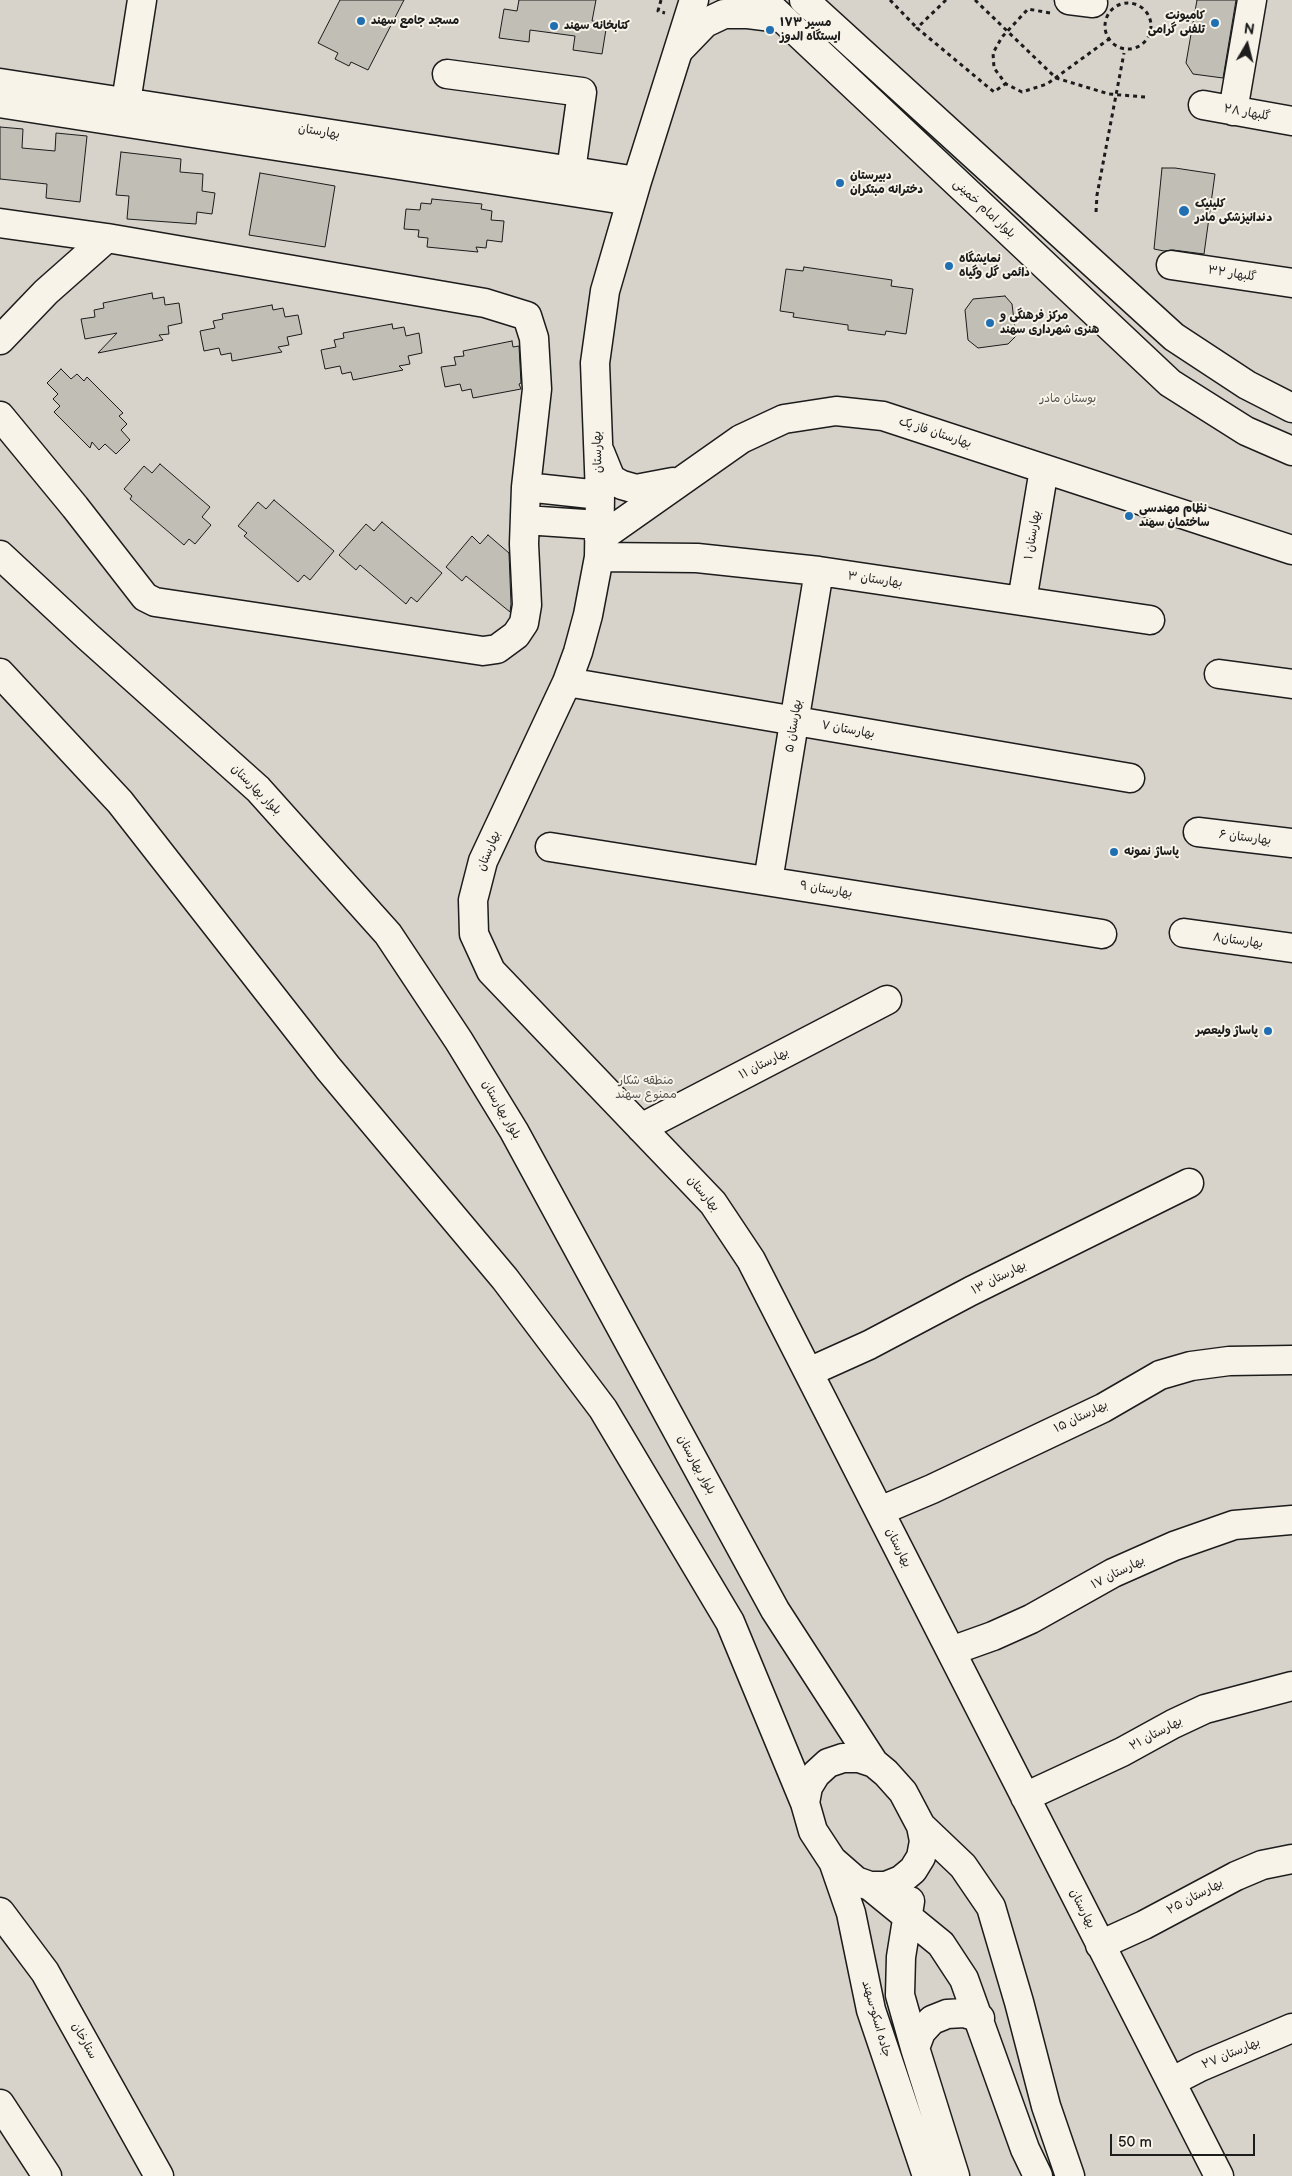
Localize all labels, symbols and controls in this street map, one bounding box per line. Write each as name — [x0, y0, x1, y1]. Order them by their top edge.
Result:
place label: کامیونت تلفنی گرامی — [1148, 9, 1205, 37]
place label: مسجد جامع سهند — [371, 14, 459, 28]
marker: مسجد جامع سهند — [355, 15, 367, 27]
place label: مسیر ۱۷۳ ایستگاه الدوز — [780, 16, 841, 44]
marker: کامیونت تلفنی گرامی — [1209, 17, 1221, 29]
place label: کتابخانه سهند — [564, 19, 630, 33]
marker: کتابخانه سهند — [548, 20, 560, 32]
north arrow — [1222, 20, 1272, 70]
text: N — [1243, 21, 1256, 39]
marker: مسیر ۱۷۳ ایستگاه الدوز — [764, 24, 776, 36]
street label: گلبهار ۲۸ — [1223, 102, 1271, 124]
street label: بهارستان — [297, 122, 341, 142]
place label: دبیرستان دخترانه مبتکران — [850, 169, 923, 197]
street label: بلوار امام خمینی — [950, 176, 1018, 242]
marker: دبیرستان دخترانه مبتکران — [834, 177, 846, 189]
place label: کلینیک دندانپزشکی مادر — [1195, 197, 1272, 225]
marker: کلینیک دندانپزشکی مادر — [1177, 204, 1191, 218]
place label: نمایشگاه دائمی گل وگیاه — [959, 252, 1030, 280]
marker: نمایشگاه دائمی گل وگیاه — [943, 260, 955, 272]
street label: گلبهار ۳۲ — [1207, 263, 1257, 285]
place label: مرکز فرهنگی و هنری شهرداری سهند — [1000, 309, 1099, 337]
marker: مرکز فرهنگی و هنری شهرداری سهند — [984, 317, 996, 329]
park label: بوستان مادر — [1040, 392, 1096, 406]
street label: بهارستان فاز یک — [897, 414, 973, 452]
street label: بهارستان — [590, 431, 606, 473]
place label: نظام مهندسی ساختمان سهند — [1139, 502, 1210, 530]
street label: بهارستان ۱ — [1022, 509, 1044, 561]
marker: نظام مهندسی ساختمان سهند — [1123, 510, 1135, 522]
street label: بهارستان ۳ — [847, 569, 903, 591]
street label: بهارستان ۵ — [783, 698, 805, 754]
street label: بهارستان ۷ — [820, 718, 876, 742]
street label: بلوار بهارستان — [228, 762, 284, 818]
street label: بهارستان ۶ — [1218, 828, 1272, 848]
street label: بهارستان — [474, 829, 504, 873]
place label: پاساژ نمونه — [1124, 845, 1179, 859]
marker: پاساژ نمونه — [1108, 846, 1120, 858]
street label: بهارستان ۹ — [799, 879, 853, 901]
street label: بهارستان۸ — [1212, 930, 1264, 952]
place label: پاساژ ولیعصر — [1196, 1024, 1258, 1038]
marker: پاساژ ولیعصر — [1262, 1025, 1274, 1037]
street label: بهارستان ۱۱ — [737, 1045, 791, 1083]
park label: منطقه شکار ممنوع سهند — [615, 1074, 677, 1102]
street label: بلوار بهارستان — [478, 1078, 524, 1142]
street label: بهارستان — [684, 1173, 722, 1215]
street label: بهارستان ۱۳ — [969, 1258, 1029, 1298]
street label: بهارستان ۱۵ — [1052, 1398, 1110, 1436]
street label: بلوار بهارستان — [674, 1433, 718, 1497]
street label: بهارستان — [882, 1526, 914, 1570]
street label: بهارستان ۱۷ — [1089, 1553, 1147, 1593]
street label: بهارستان ۲۱ — [1127, 1714, 1185, 1754]
street label: بهارستان ۲۵ — [1164, 1876, 1226, 1918]
street label: بهارستان — [1066, 1887, 1098, 1931]
street label: جاده اسکو-سهند — [858, 1979, 894, 2059]
street label: ستارخان — [68, 2020, 100, 2062]
street label: بهارستان ۲۷ — [1200, 2035, 1262, 2073]
scale bar — [1112, 2124, 1257, 2156]
text: 50 m — [1118, 2133, 1152, 2152]

